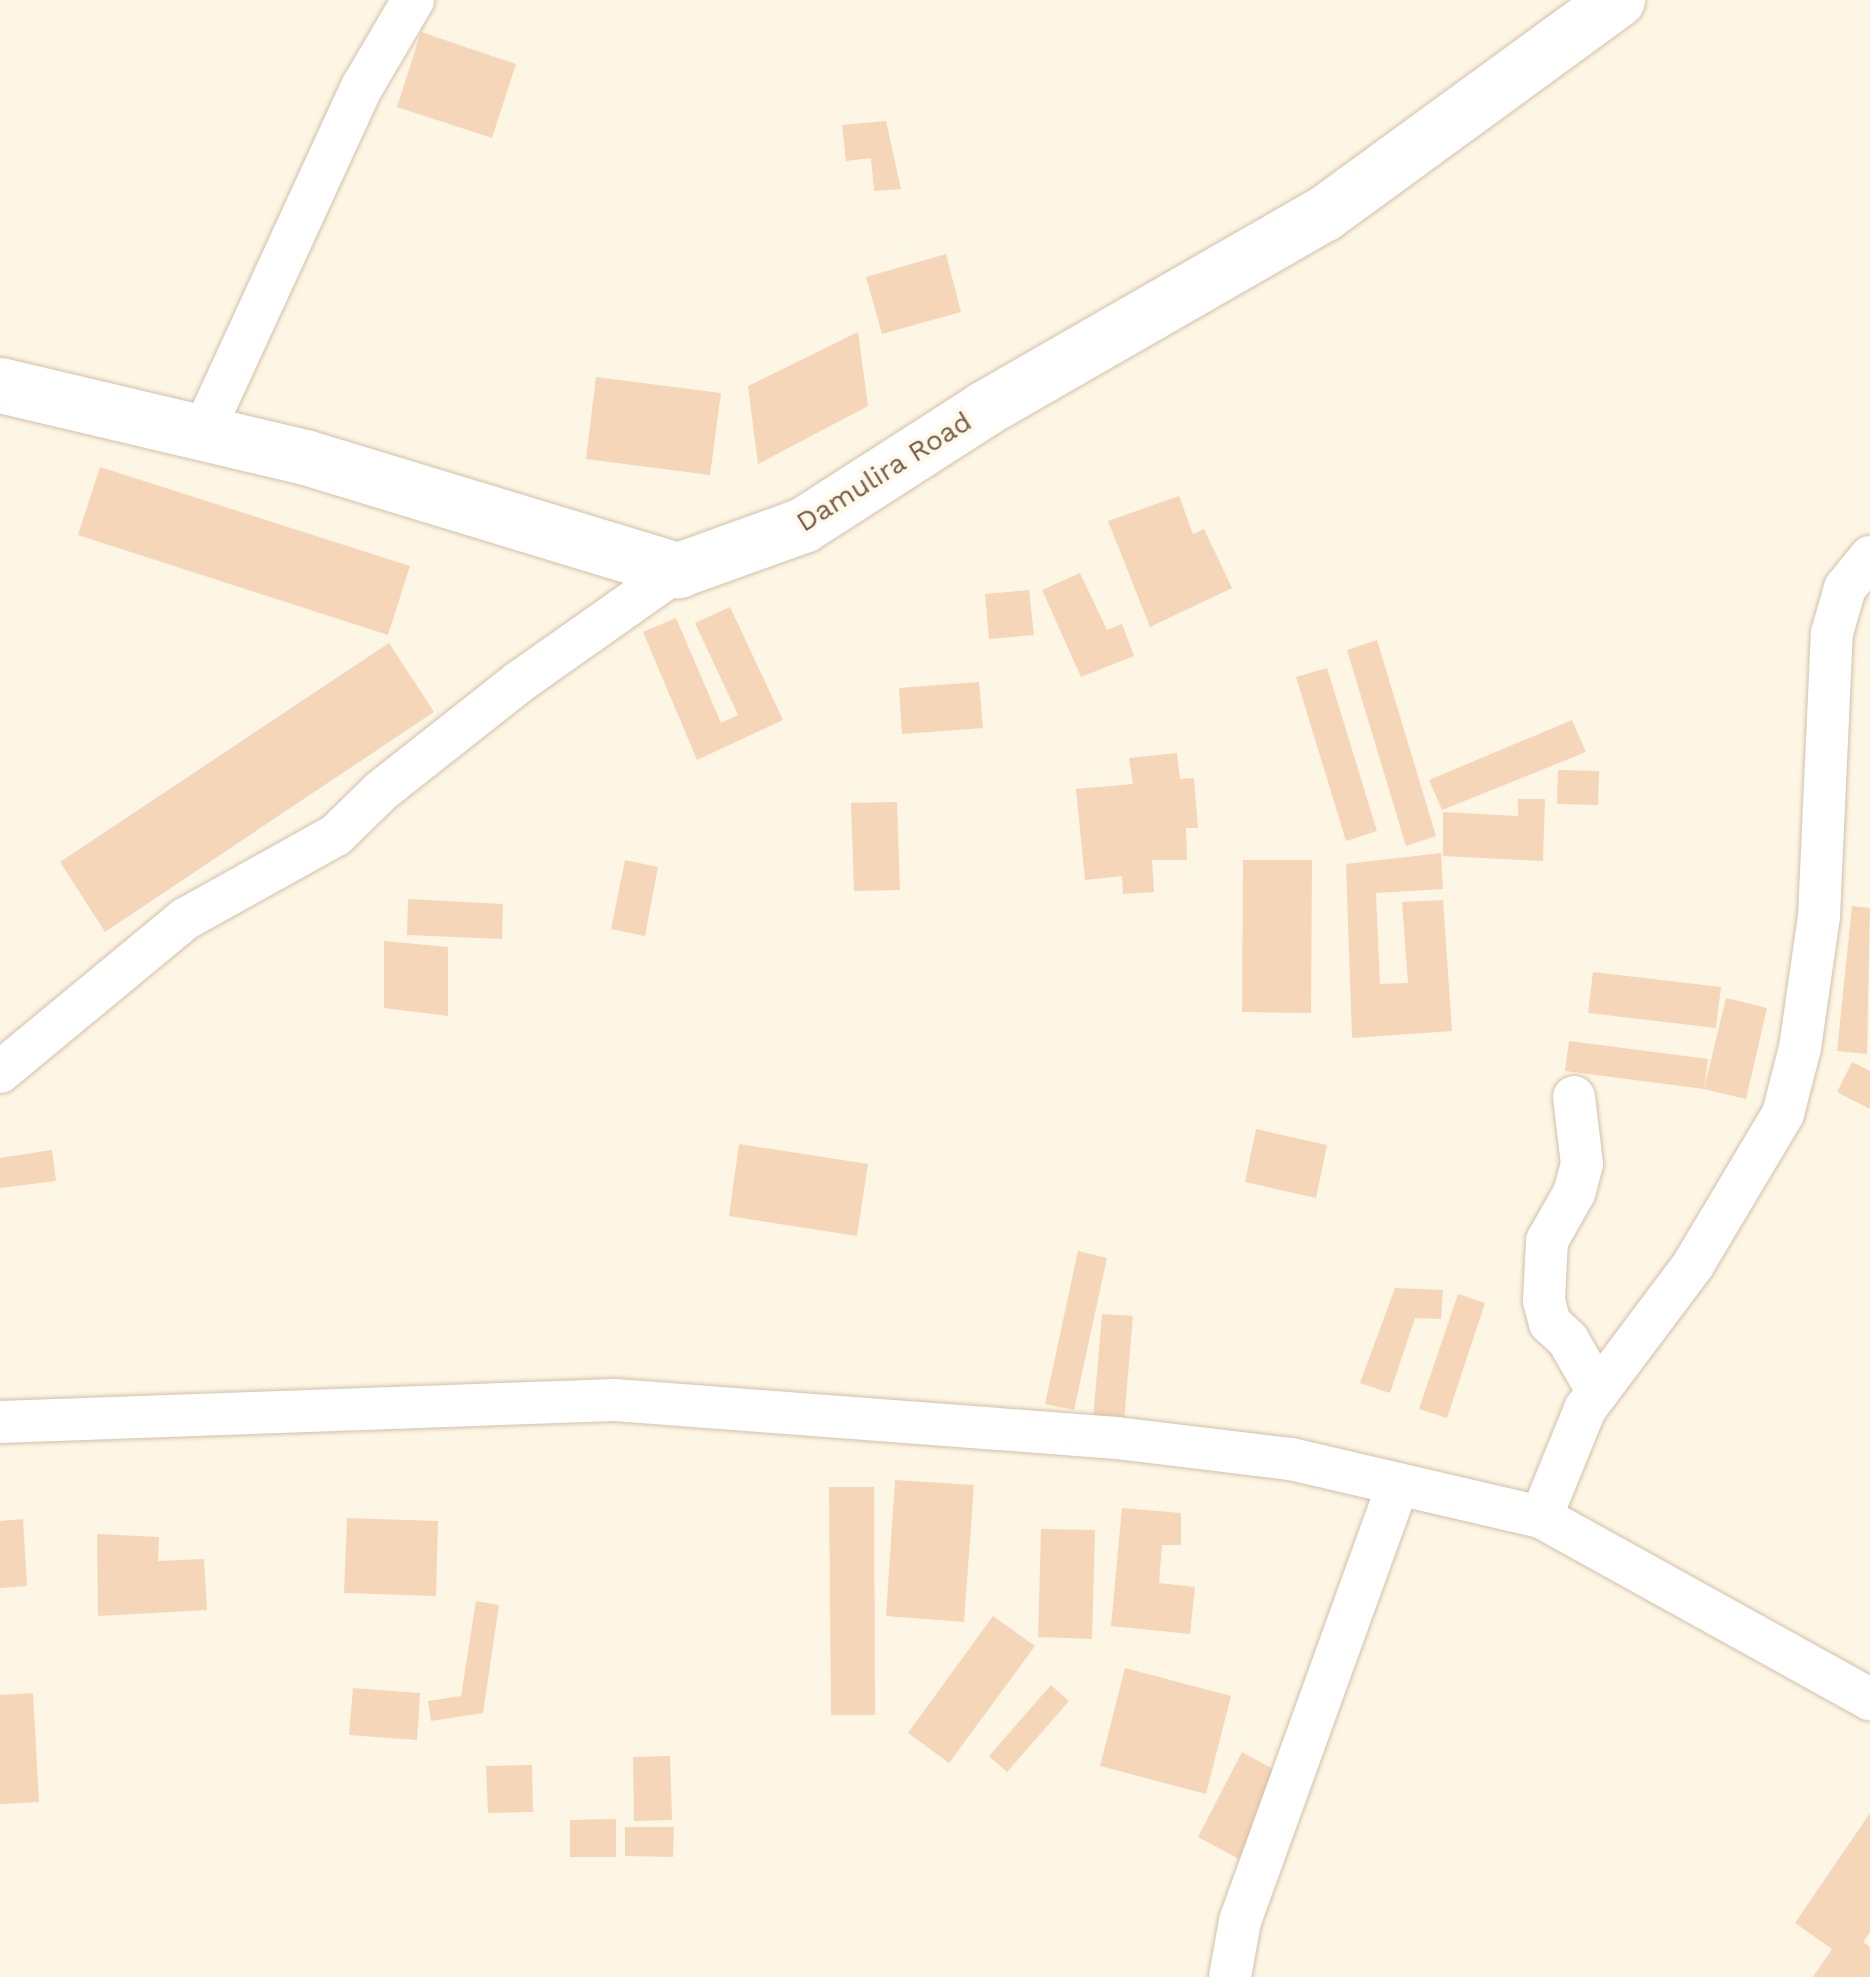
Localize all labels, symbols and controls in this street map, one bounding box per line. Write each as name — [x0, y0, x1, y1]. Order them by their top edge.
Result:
street label: Damulira Road — [790, 405, 978, 539]

